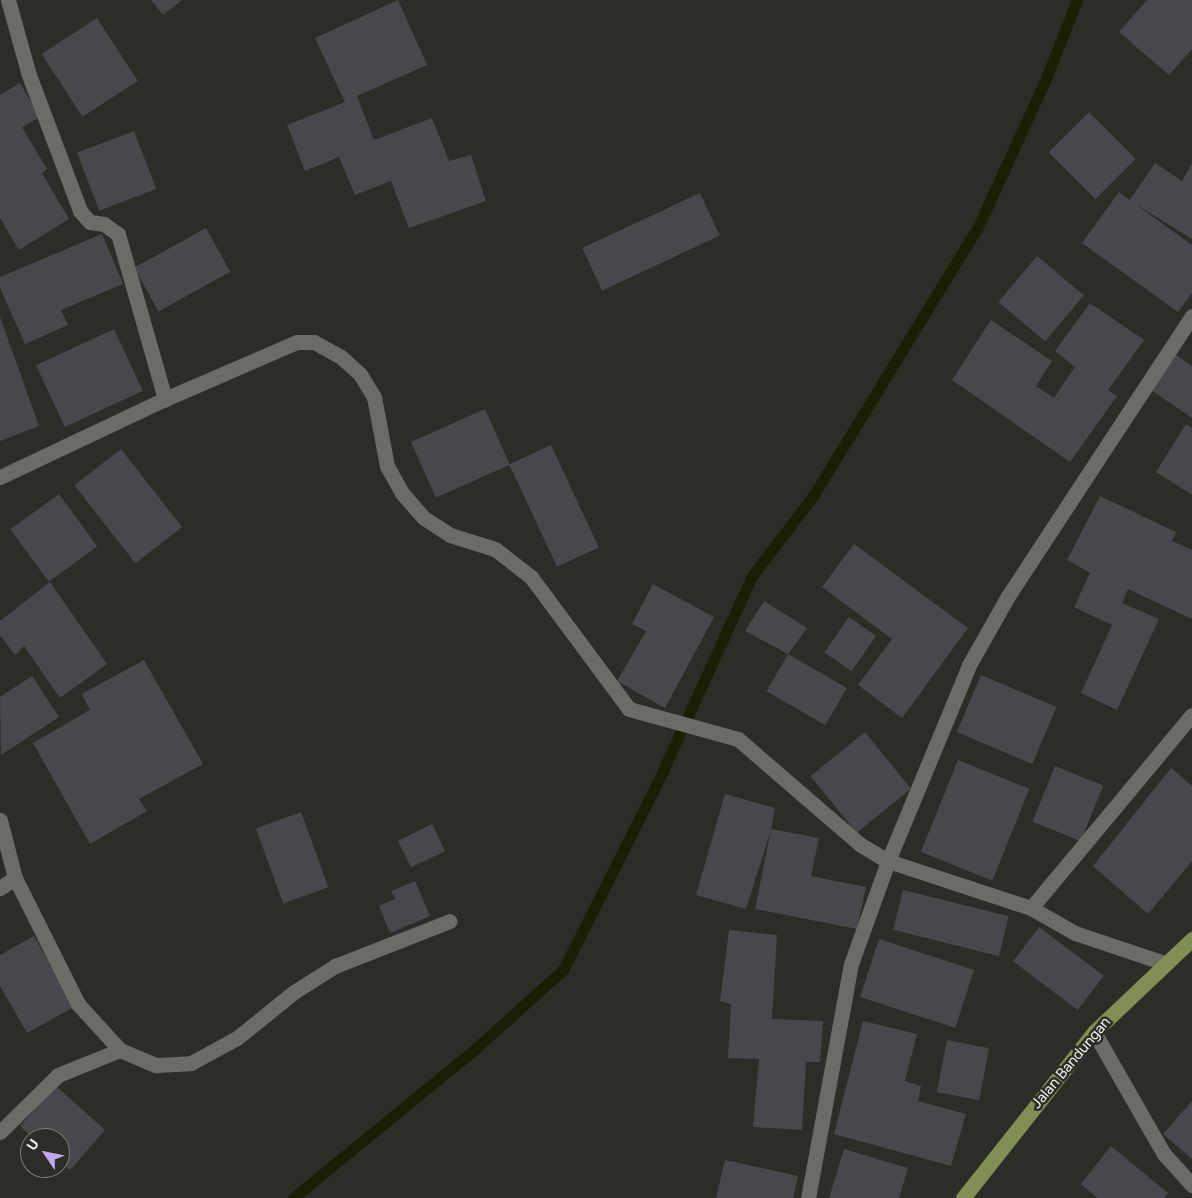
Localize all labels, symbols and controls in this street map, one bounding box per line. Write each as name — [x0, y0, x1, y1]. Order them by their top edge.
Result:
street label: Jalan Bandungan — [1027, 1014, 1115, 1112]
north arrow — [20, 1128, 70, 1178]
text: U — [23, 1136, 43, 1154]

